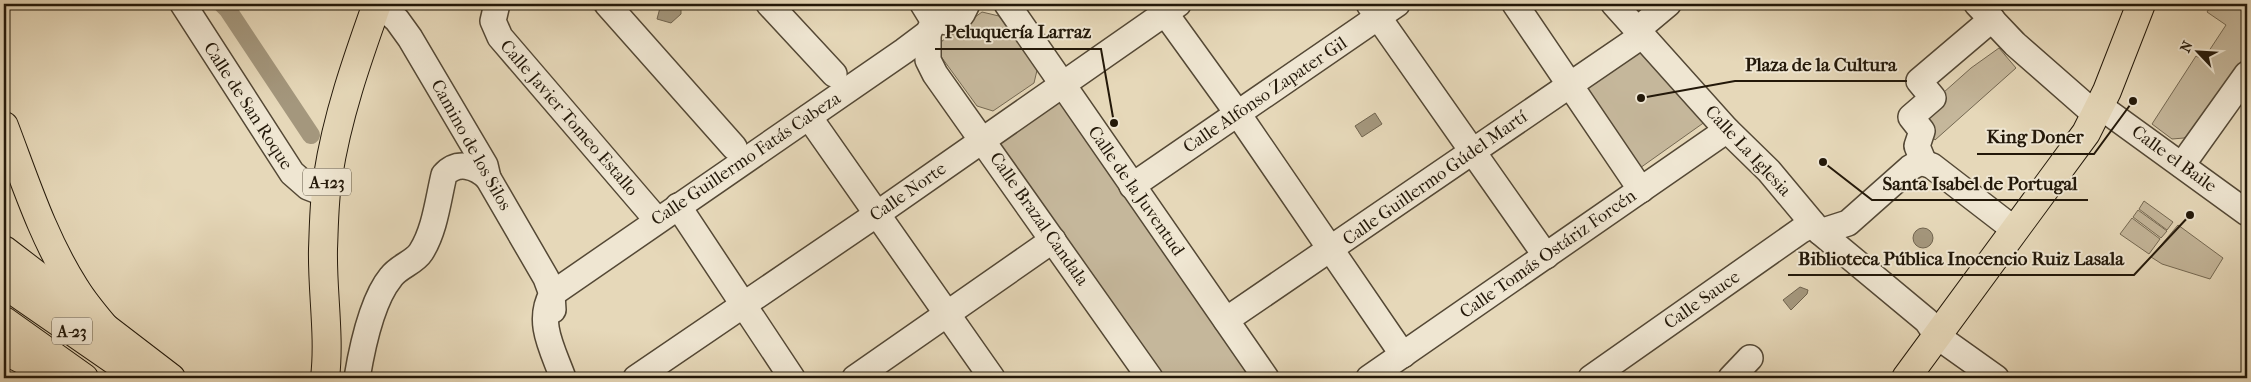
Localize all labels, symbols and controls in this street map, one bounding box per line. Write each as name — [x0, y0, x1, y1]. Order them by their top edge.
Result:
callout: Peluquería Larraz — [935, 15, 1101, 49]
text: Peluquería Larraz — [945, 21, 1092, 43]
north arrow — [2174, 28, 2224, 78]
street label: Calle Alfonso Zapater Gil — [1179, 32, 1351, 158]
street label: Calle Javier Tomeo Estallo — [496, 36, 642, 200]
street label: Calle de San Roque — [199, 38, 297, 174]
text: N — [2177, 38, 2197, 55]
callout: Plaza de la Cultura — [1735, 47, 1907, 81]
text: Plaza de la Cultura — [1745, 54, 1898, 76]
street label: Camino de los Silos — [426, 76, 516, 214]
street label: Calle Guillermo Fatás Cabeza — [647, 87, 845, 230]
street label: Calle La Iglesia — [1701, 101, 1796, 201]
street label: Calle Guillermo Gúdel Martí — [1339, 106, 1532, 250]
callout: King Doner — [1977, 120, 2094, 154]
street label: Calle el Baile — [2127, 121, 2221, 197]
street label: Calle de la Juventud — [1083, 122, 1189, 260]
text: King Doner — [1986, 126, 2084, 148]
street label: Calle Brazal Candala — [985, 148, 1093, 290]
street label: Calle Norte — [866, 158, 950, 226]
callout: Santa Isabel de Portugal — [1872, 166, 2088, 200]
road number: A-123 — [303, 168, 351, 196]
text: Santa Isabel de Portugal — [1882, 173, 2078, 195]
street label: Calle Tomás Ostáriz Forcén — [1456, 185, 1641, 323]
callout: Biblioteca Pública Inocencio Ruiz Lasala — [1788, 241, 2134, 275]
text: Biblioteca Pública Inocencio Ruiz Lasala — [1798, 248, 2125, 270]
street label: Calle Sauce — [1660, 266, 1744, 334]
road number: A-23 — [52, 318, 92, 344]

